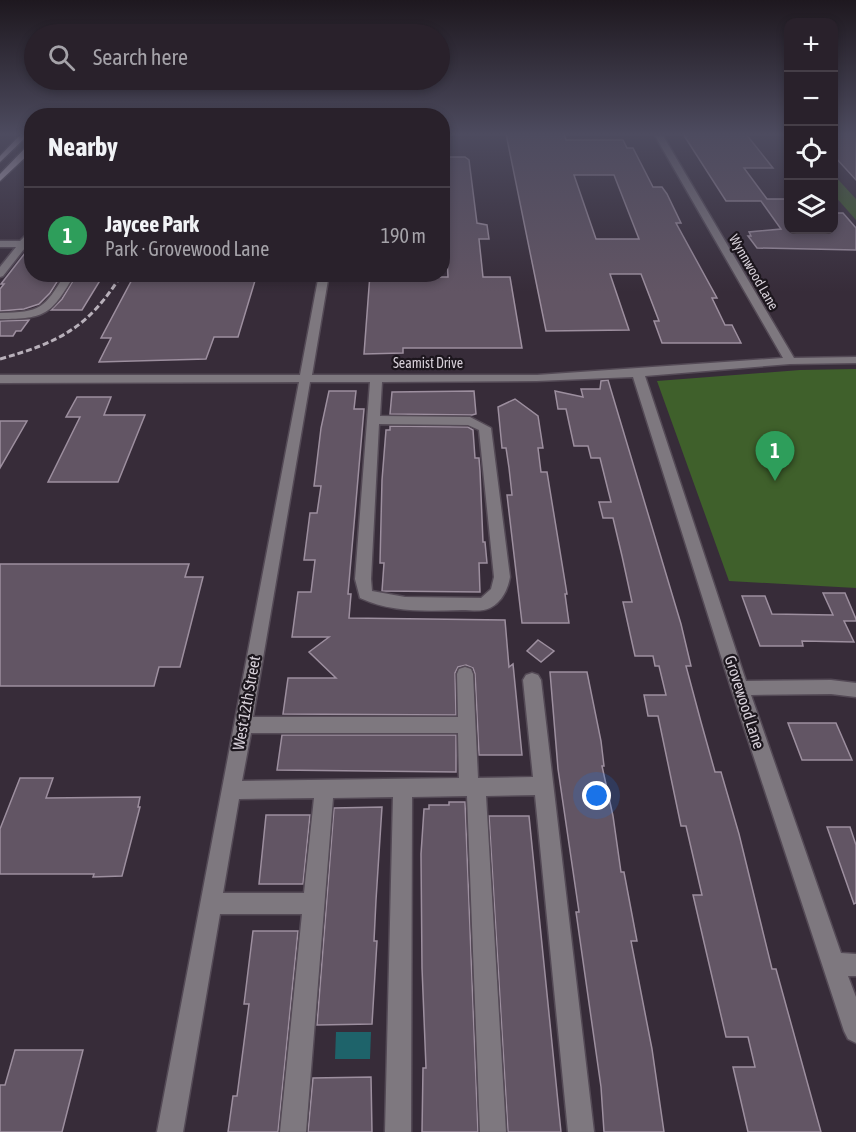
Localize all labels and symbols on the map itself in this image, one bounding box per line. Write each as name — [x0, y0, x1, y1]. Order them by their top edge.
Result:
street label: Wynnwood Lane — [726, 231, 782, 313]
street label: Seamist Drive — [393, 355, 463, 371]
pin: 1 — [756, 432, 794, 481]
street label: Grovewood Lane — [721, 653, 769, 751]
street label: West 12th Street — [229, 654, 263, 752]
your location — [582, 781, 611, 810]

